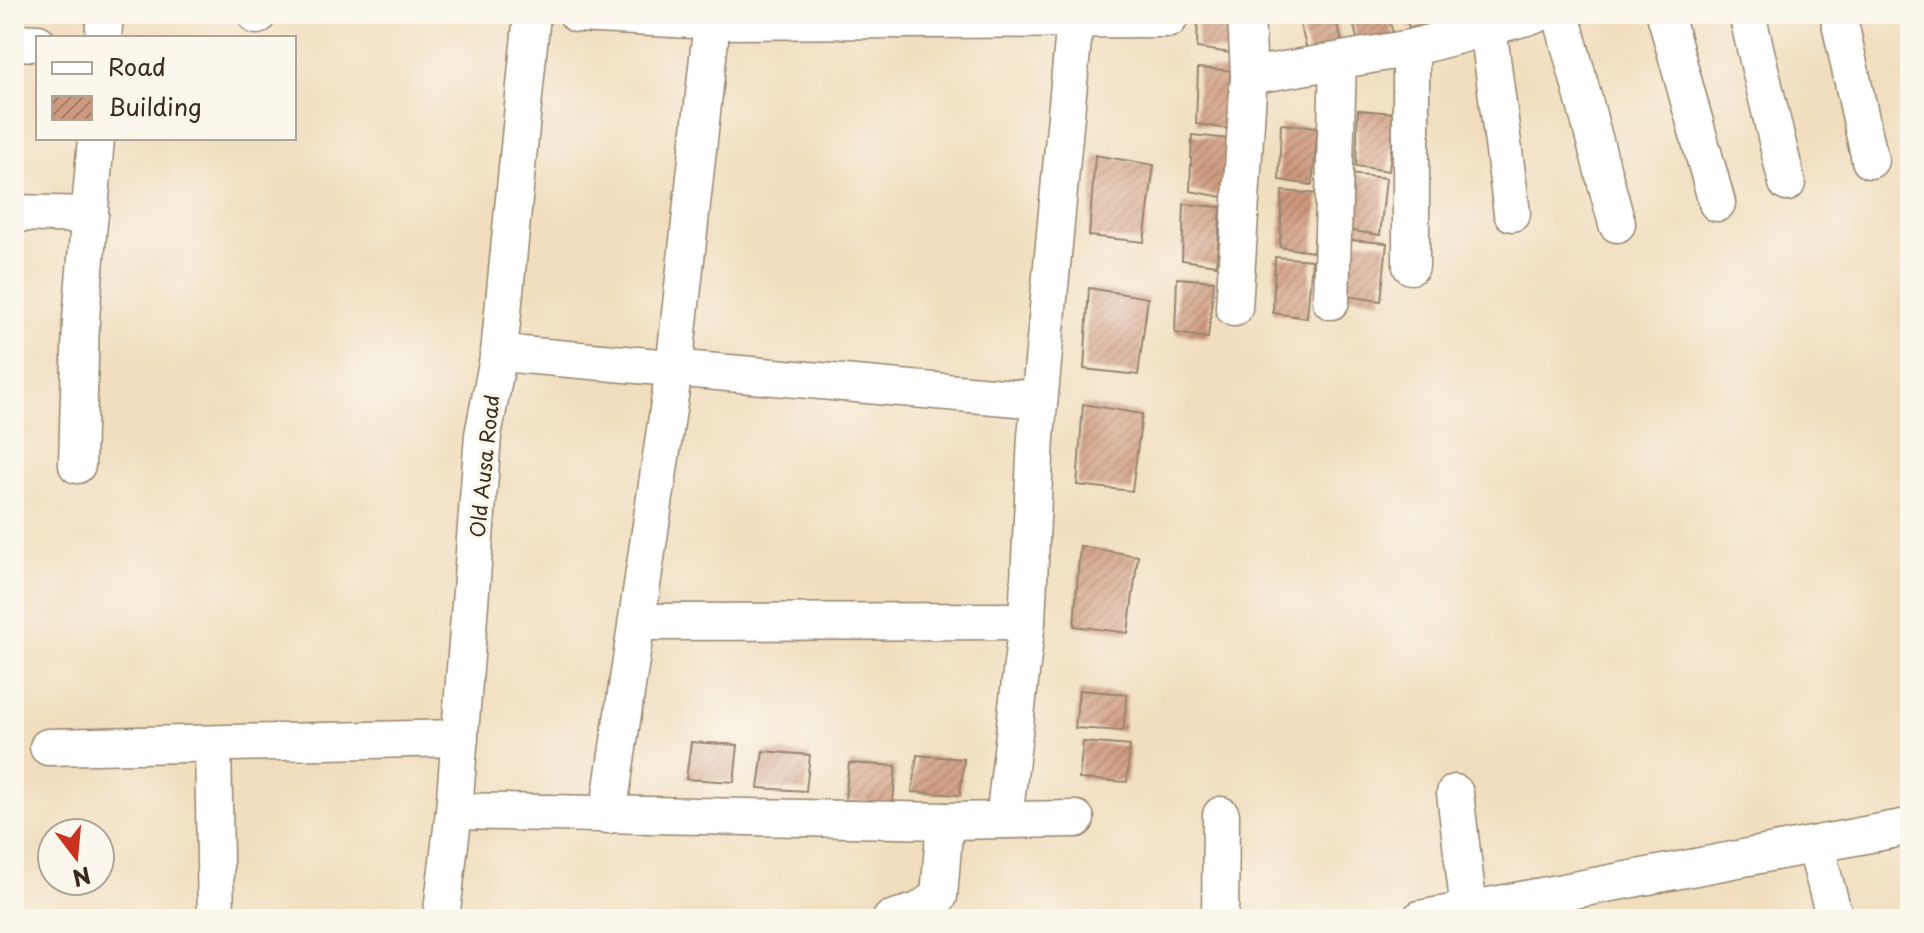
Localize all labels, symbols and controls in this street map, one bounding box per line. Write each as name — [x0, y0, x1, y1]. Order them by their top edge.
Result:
legend — [36, 36, 296, 140]
text: Road — [108, 48, 166, 84]
text: Building — [108, 88, 202, 124]
street label: Old Ausa Road — [462, 393, 506, 539]
north arrow — [36, 817, 116, 897]
text: N — [69, 859, 95, 896]

